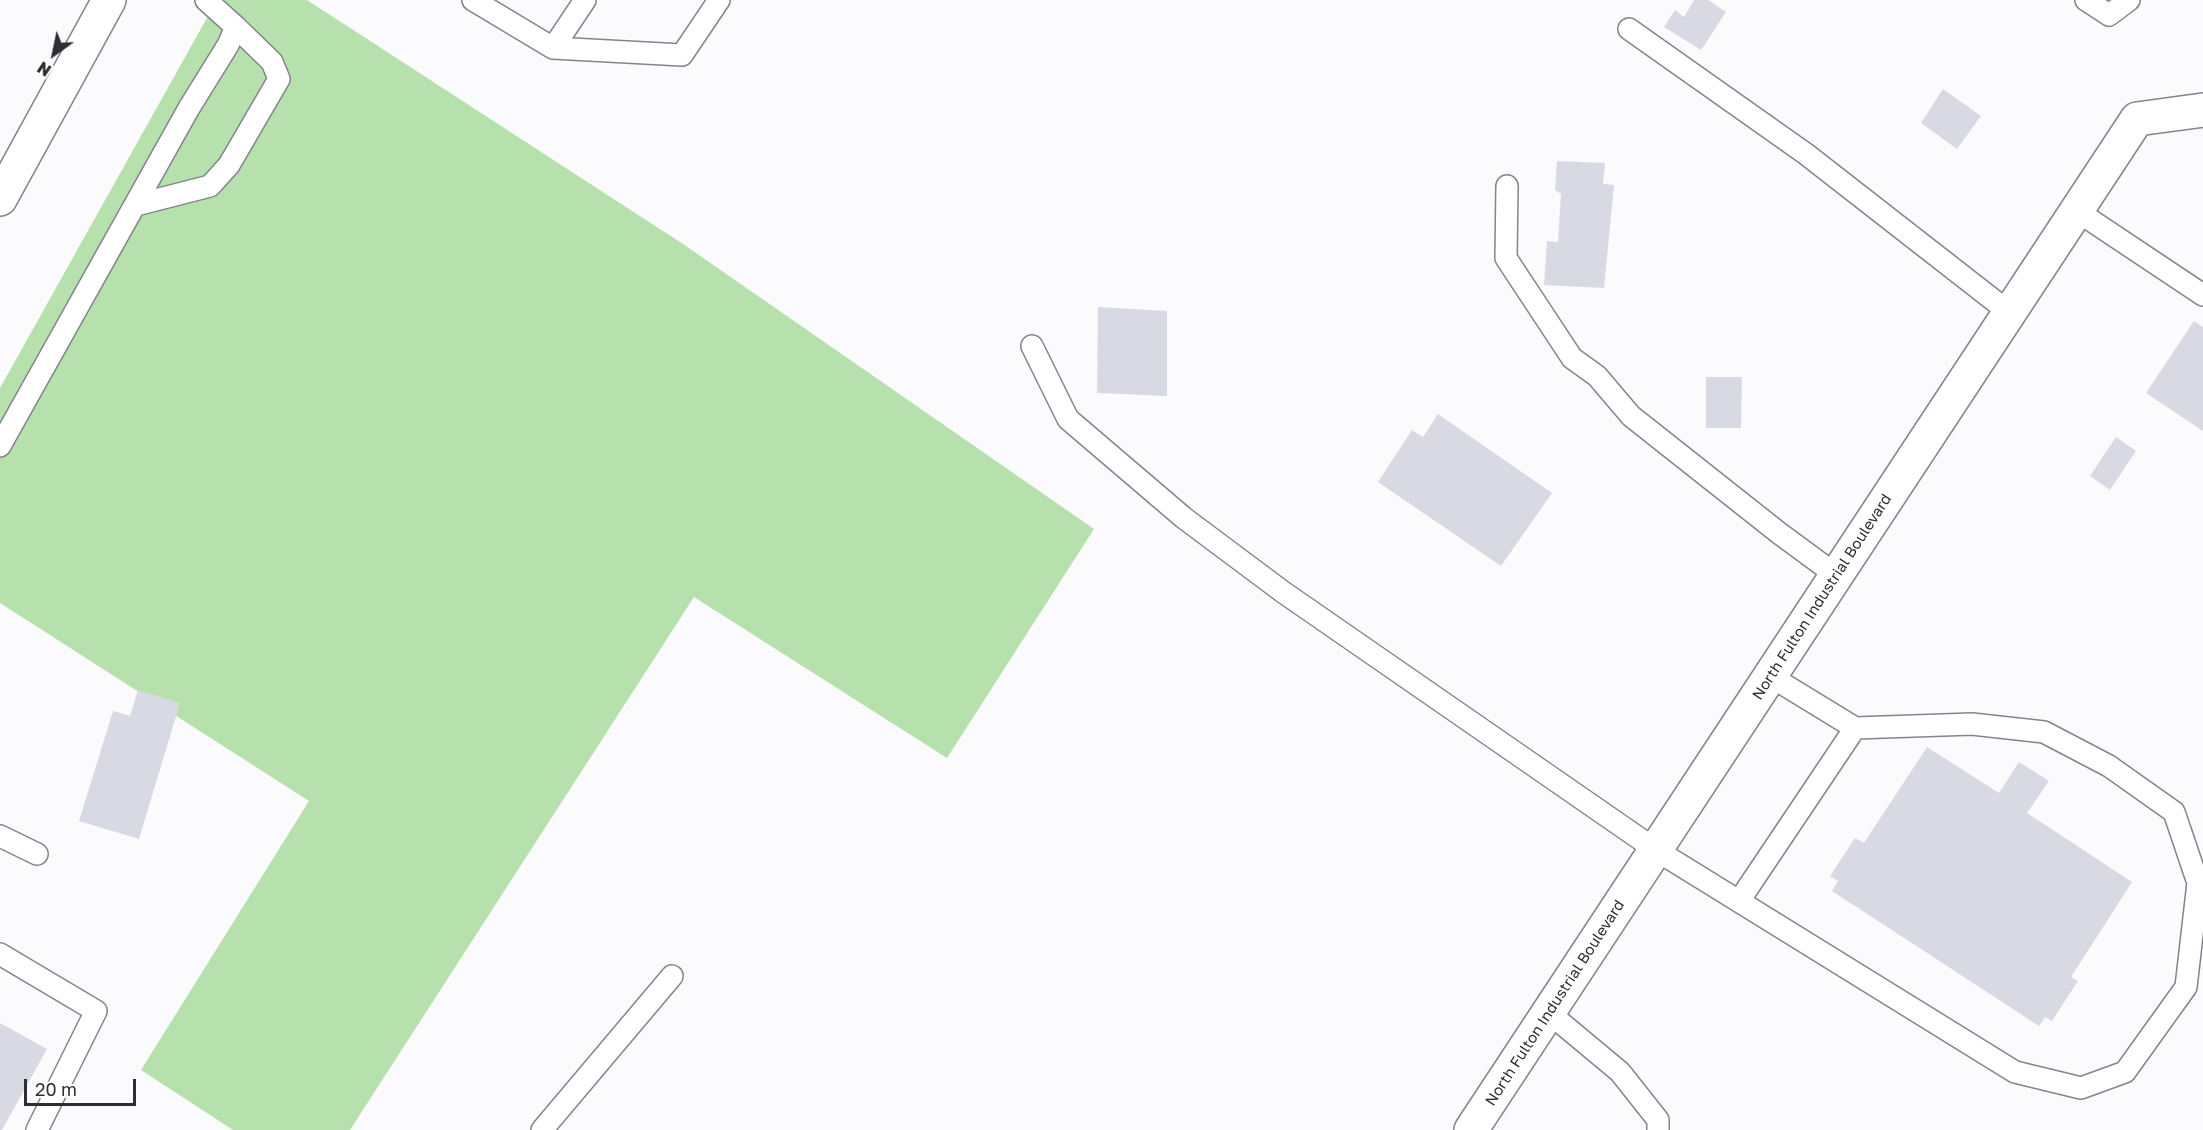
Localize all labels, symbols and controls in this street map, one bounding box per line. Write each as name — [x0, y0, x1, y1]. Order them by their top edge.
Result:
north arrow — [24, 24, 84, 84]
text: N — [34, 57, 55, 81]
street label: North Fulton Industrial Boulevard — [1749, 491, 1895, 703]
street label: North Fulton Industrial Boulevard — [1482, 897, 1628, 1109]
scale bar — [27, 1067, 140, 1105]
text: 20 m — [35, 1078, 77, 1100]

